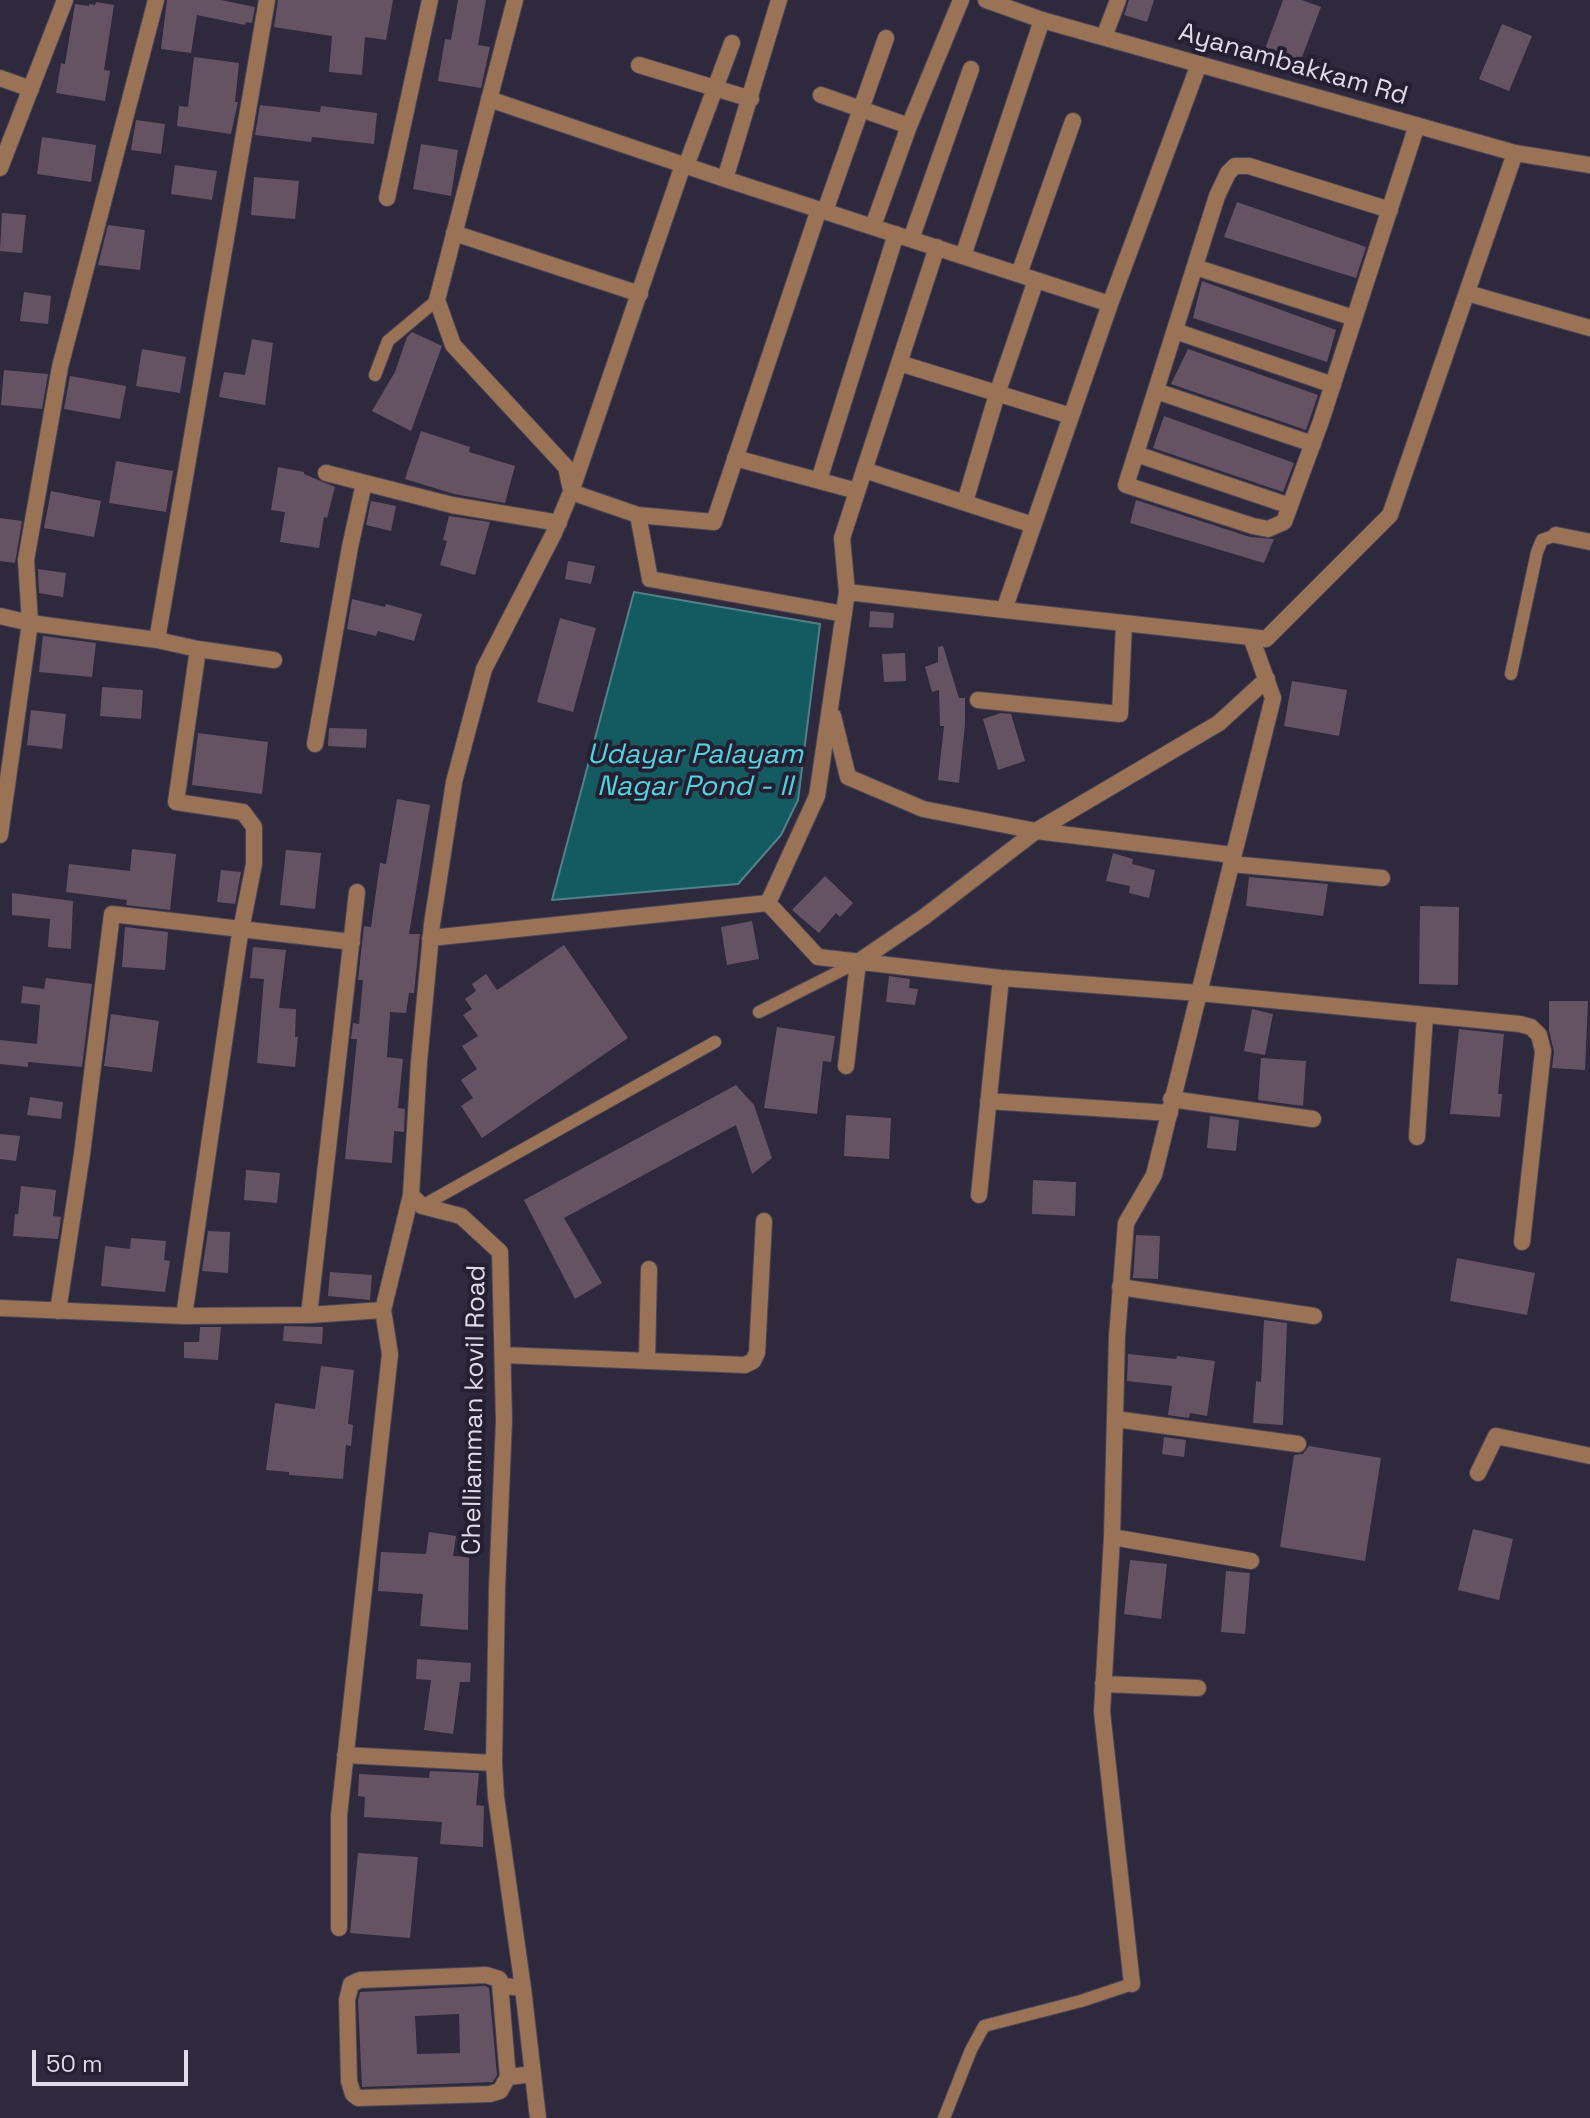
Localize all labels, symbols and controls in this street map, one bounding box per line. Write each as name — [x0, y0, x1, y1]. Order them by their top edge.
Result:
street label: Ayanambakkam Rd — [1175, 17, 1411, 113]
water label: Udayar Palayam Nagar Pond - II — [587, 738, 803, 804]
street label: Chelliamman kovil Road — [457, 1265, 493, 1555]
scale bar — [36, 2034, 192, 2084]
text: 50 m — [46, 2048, 103, 2079]

